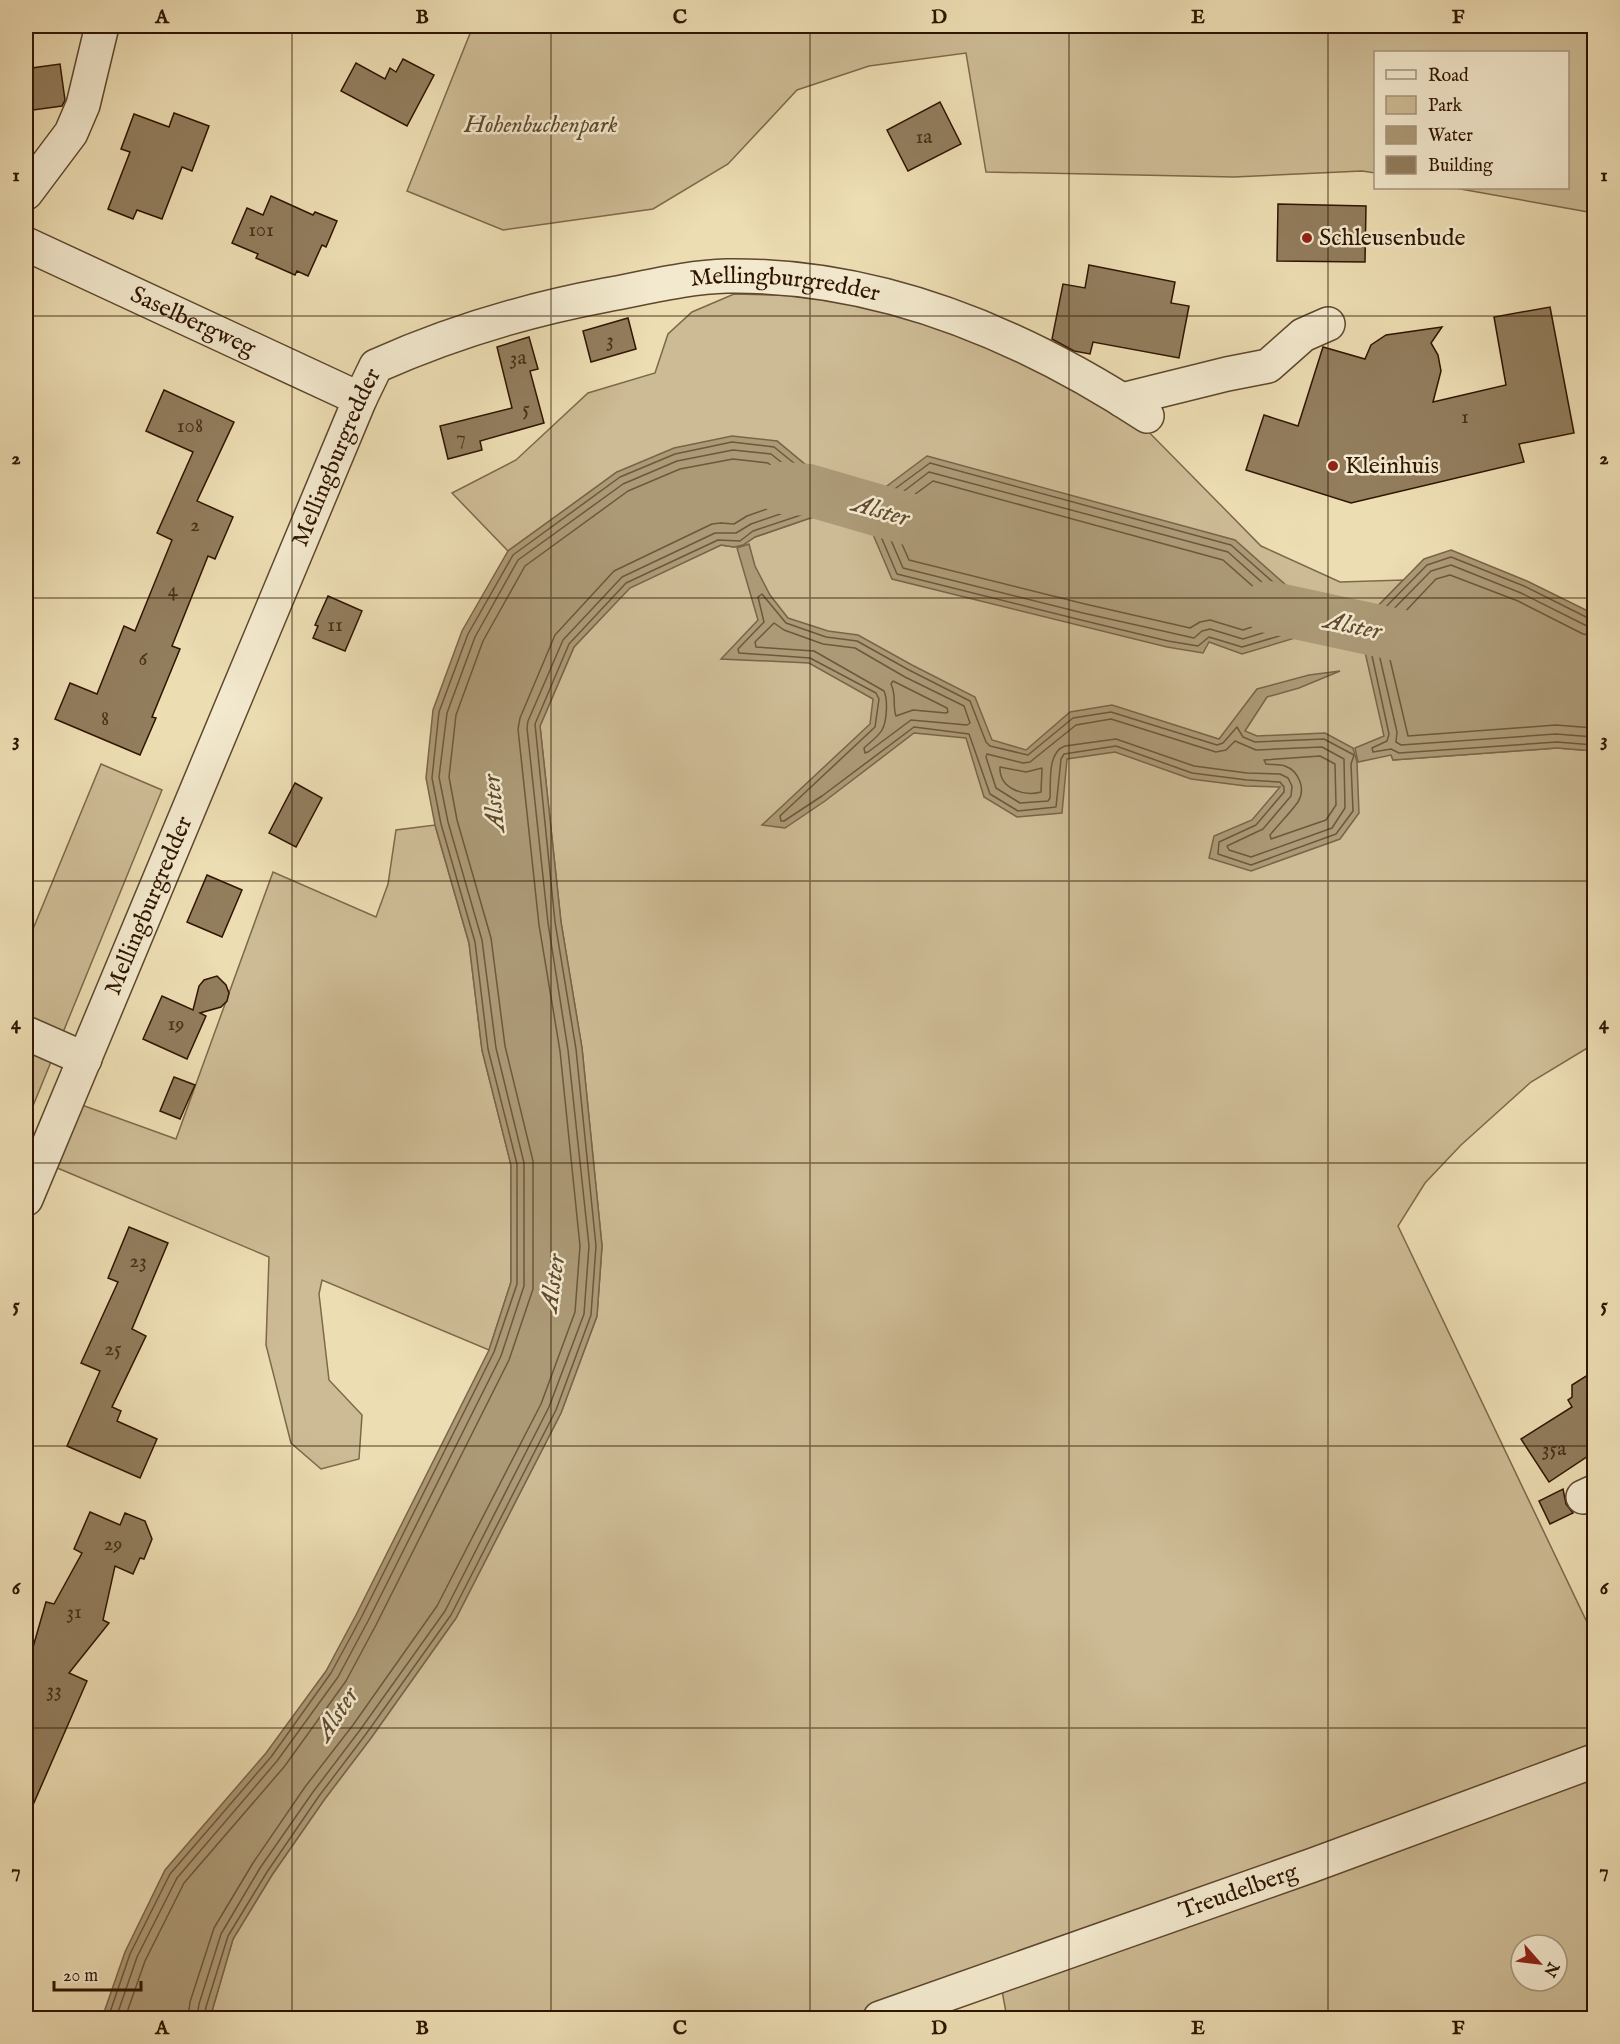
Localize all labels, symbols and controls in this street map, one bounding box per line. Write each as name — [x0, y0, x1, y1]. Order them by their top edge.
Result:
text: A — [154, 5, 170, 30]
text: B — [415, 5, 429, 30]
text: C — [673, 5, 687, 30]
text: D — [931, 5, 947, 30]
text: E — [1191, 5, 1205, 30]
text: F — [1452, 5, 1465, 30]
legend — [1374, 51, 1569, 189]
text: Road — [1428, 65, 1469, 88]
text: Park — [1428, 95, 1463, 118]
park label: Hohenbuchenpark — [463, 110, 618, 141]
house number: 1a — [916, 124, 933, 151]
text: Water — [1428, 125, 1473, 148]
text: Building — [1428, 155, 1493, 178]
text: 1 — [12, 163, 20, 188]
text: 1 — [1600, 163, 1608, 188]
house number: 101 — [248, 217, 274, 244]
place label: Schleusenbude — [1319, 223, 1465, 254]
marker: Schleusenbude — [1300, 231, 1314, 245]
street label: Mellingburgredder — [688, 260, 883, 309]
street label: Saselbergweg — [125, 279, 261, 364]
house number: 3 — [606, 327, 614, 354]
house number: 3a — [510, 345, 527, 372]
street label: Mellingburgredder — [285, 363, 388, 551]
house number: 5 — [522, 396, 530, 423]
house number: 1 — [1461, 404, 1469, 431]
house number: 108 — [177, 413, 203, 440]
house number: 7 — [456, 425, 466, 452]
text: 2 — [11, 446, 21, 471]
text: 2 — [1599, 446, 1609, 471]
place label: Kleinhuis — [1345, 451, 1439, 482]
marker: Kleinhuis — [1326, 459, 1340, 473]
water label: Alster — [846, 486, 914, 535]
house number: 2 — [190, 512, 200, 539]
house number: 4 — [168, 577, 179, 604]
water label: Alster — [1319, 603, 1386, 648]
house number: 11 — [327, 612, 343, 639]
house number: 6 — [139, 646, 149, 673]
house number: 8 — [101, 706, 109, 733]
text: 3 — [12, 728, 20, 753]
text: 3 — [1600, 728, 1608, 753]
water label: Alster — [475, 772, 513, 836]
street label: Mellingburgredder — [97, 811, 200, 1000]
text: 4 — [11, 1011, 22, 1036]
house number: 19 — [168, 1011, 185, 1038]
text: 4 — [1599, 1011, 1610, 1036]
house number: 23 — [129, 1248, 147, 1275]
water label: Alster — [532, 1251, 574, 1317]
text: 5 — [12, 1293, 20, 1318]
text: 5 — [1600, 1293, 1608, 1318]
house number: 25 — [104, 1336, 122, 1363]
house number: 35a — [1542, 1436, 1567, 1463]
house number: 29 — [103, 1531, 123, 1558]
text: 6 — [12, 1576, 22, 1601]
text: 6 — [1600, 1576, 1610, 1601]
house number: 31 — [66, 1599, 82, 1626]
house number: 33 — [46, 1677, 62, 1704]
water label: Alster — [306, 1680, 367, 1750]
street label: Treudelberg — [1175, 1856, 1303, 1927]
text: 7 — [11, 1859, 21, 1884]
text: 7 — [1599, 1859, 1609, 1884]
north arrow — [1509, 1933, 1569, 1993]
scale bar — [54, 1954, 141, 1992]
text: N — [1538, 1957, 1563, 1980]
text: 20 m — [63, 1965, 98, 1988]
text: A — [154, 2016, 170, 2041]
text: B — [415, 2016, 429, 2041]
text: C — [673, 2016, 687, 2041]
text: D — [931, 2016, 947, 2041]
text: E — [1191, 2016, 1205, 2041]
text: F — [1452, 2016, 1465, 2041]

